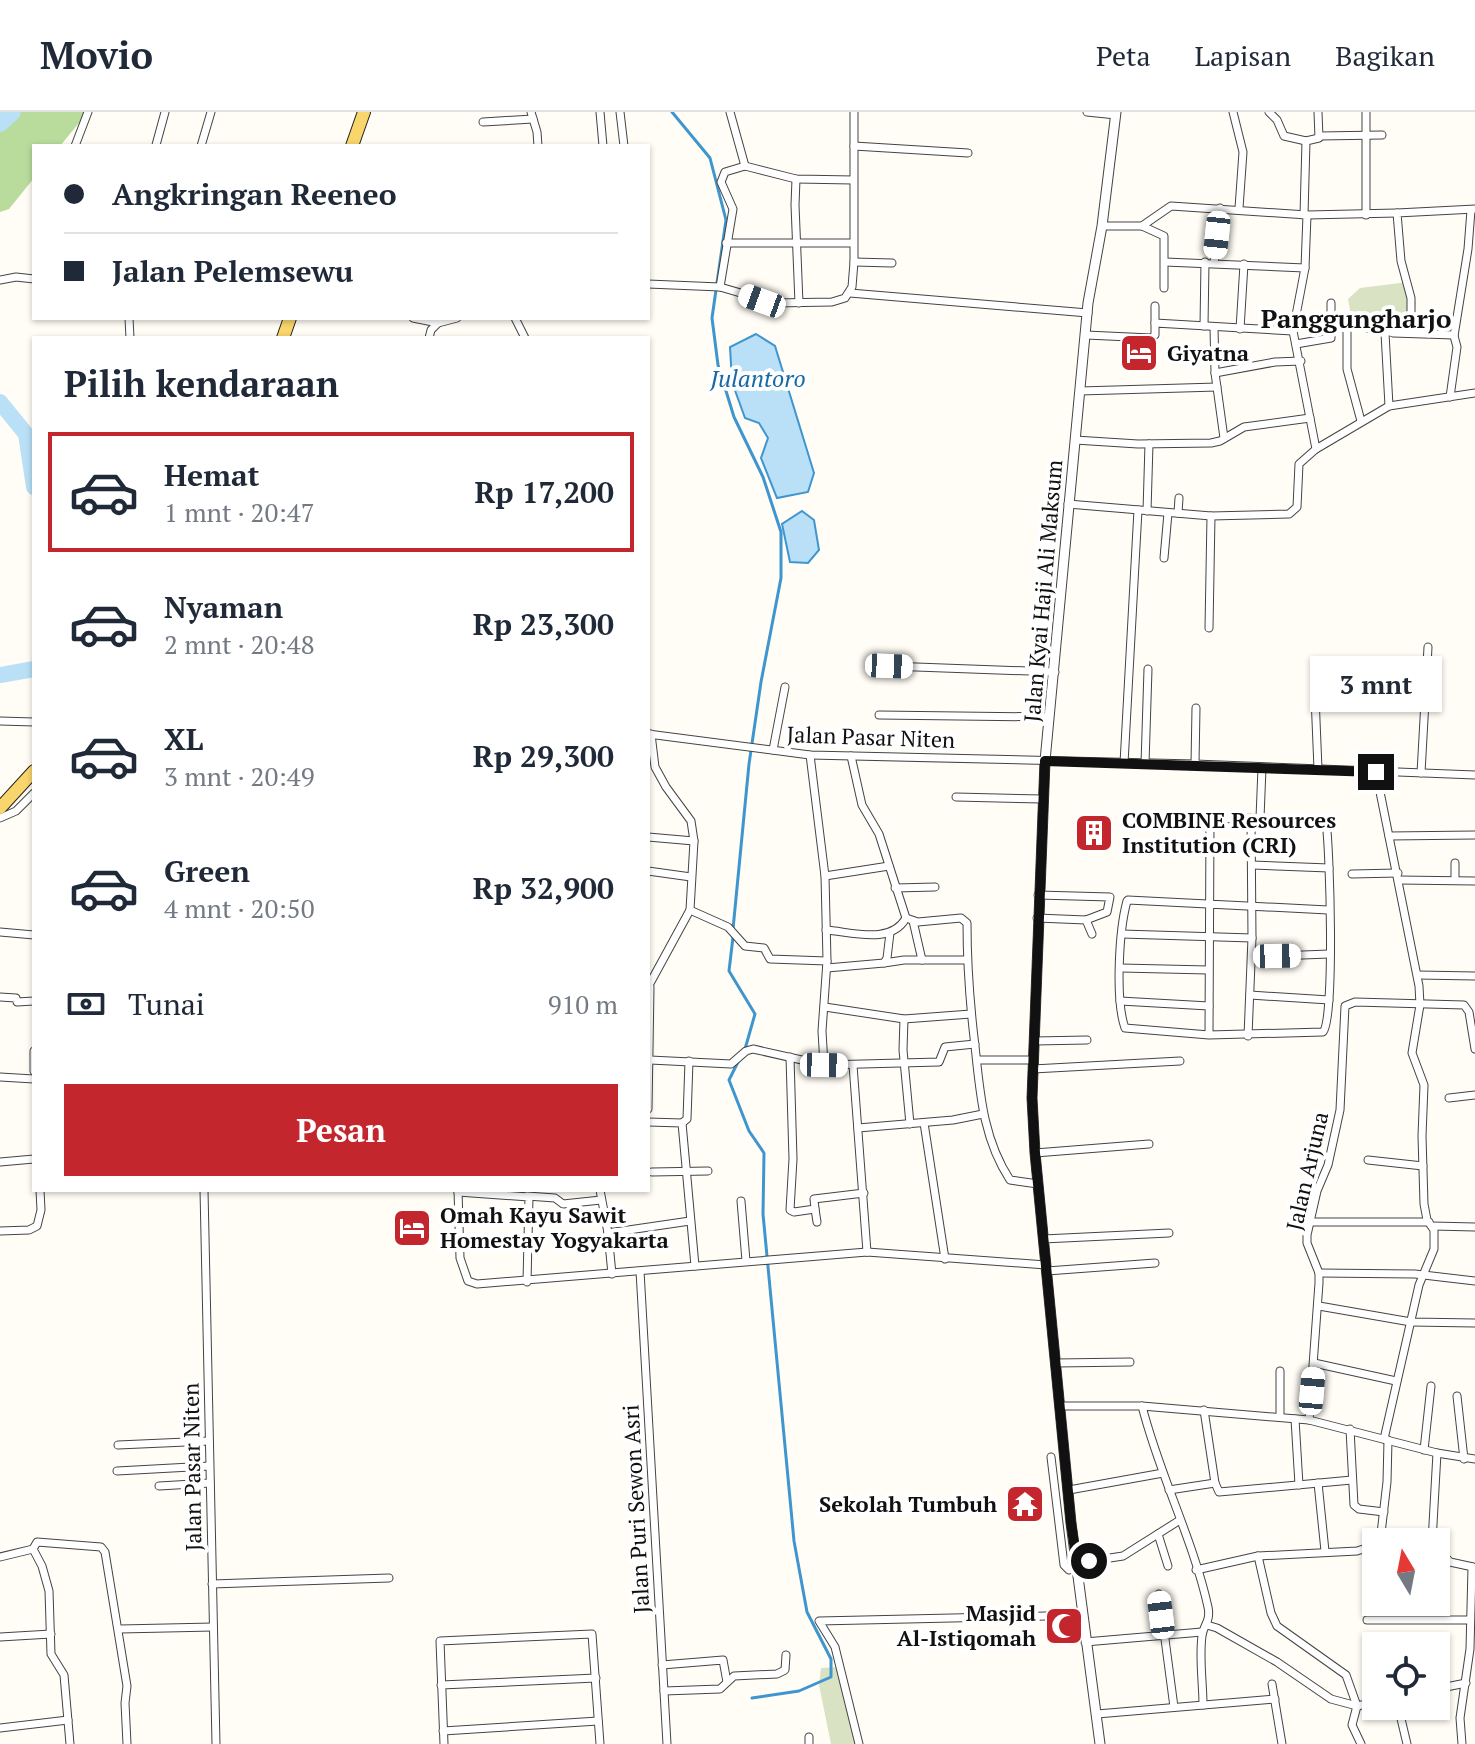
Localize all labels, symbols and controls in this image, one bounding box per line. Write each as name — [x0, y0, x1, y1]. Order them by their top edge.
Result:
text: Movio — [40, 30, 153, 80]
text: Peta — [1096, 37, 1151, 74]
text: Lapisan — [1195, 37, 1291, 74]
text: Bagikan — [1335, 37, 1435, 74]
text: Angkringan Reeneo — [112, 174, 397, 214]
car — [1203, 210, 1231, 260]
text: Jalan Pelemsewu — [112, 251, 353, 291]
car — [735, 282, 789, 320]
district label: Panggungharjo — [1261, 301, 1451, 335]
hotel icon: Giyatna — [1118, 332, 1160, 374]
place label: Giyatna — [1167, 338, 1249, 367]
text: Pilih kendaraan — [64, 360, 339, 407]
water label: Julantoro — [709, 362, 806, 394]
text: Hemat — [164, 455, 260, 495]
icon: car — [68, 456, 140, 528]
street label: Jalan Kyai Haji Ali Maksum — [1017, 459, 1068, 723]
text: Rp 17,200 — [474, 472, 614, 512]
text: 1 mnt · 20:47 — [164, 495, 315, 529]
text: Nyaman — [164, 587, 283, 627]
icon: car — [68, 588, 140, 660]
text: Rp 23,300 — [473, 604, 614, 644]
text: 2 mnt · 20:48 — [164, 627, 315, 661]
car — [865, 653, 913, 679]
callout: 3 mnt — [1310, 656, 1442, 712]
text: 3 mnt — [1340, 667, 1412, 701]
text: XL — [164, 719, 203, 759]
street label: Jalan Pasar Niten — [786, 719, 956, 754]
icon: car — [68, 720, 140, 792]
text: Rp 29,300 — [473, 736, 614, 776]
route end — [1358, 754, 1394, 790]
text: 3 mnt · 20:49 — [164, 759, 315, 793]
place label: COMBINE Resources Institution (CRI) — [1122, 805, 1336, 859]
building icon: COMBINE Resources Institution (CRI) — [1073, 812, 1115, 854]
text: Green — [164, 851, 250, 891]
icon: car — [68, 852, 140, 924]
text: Rp 32,900 — [473, 868, 614, 908]
text: 4 mnt · 20:50 — [164, 891, 315, 925]
car — [1253, 944, 1301, 968]
icon: cash — [64, 982, 108, 1026]
text: Tunai — [128, 984, 205, 1024]
text: 910 m — [548, 987, 618, 1021]
car — [800, 1053, 848, 1077]
button: Pesan — [64, 1084, 618, 1176]
street label: Jalan Arjuna — [1279, 1109, 1334, 1233]
place label: Omah Kayu Sawit Homestay Yogyakarta — [440, 1200, 669, 1254]
hotel icon: Omah Kayu Sawit Homestay Yogyakarta — [391, 1207, 433, 1249]
car — [1298, 1366, 1326, 1416]
street label: Jalan Pasar Niten — [176, 1383, 207, 1551]
street label: Jalan Puri Sewon Asri — [616, 1404, 655, 1614]
temple icon: Sekolah Tumbuh — [1004, 1483, 1046, 1525]
place label: Sekolah Tumbuh — [819, 1489, 997, 1518]
north arrow — [1362, 1528, 1450, 1616]
map controls — [1362, 1528, 1450, 1720]
route start — [1071, 1543, 1107, 1579]
car — [1146, 1590, 1176, 1640]
place label: Masjid Al-Istiqomah — [897, 1598, 1036, 1652]
mosque icon: Masjid Al-Istiqomah — [1043, 1605, 1085, 1647]
button: locate — [1362, 1632, 1450, 1720]

